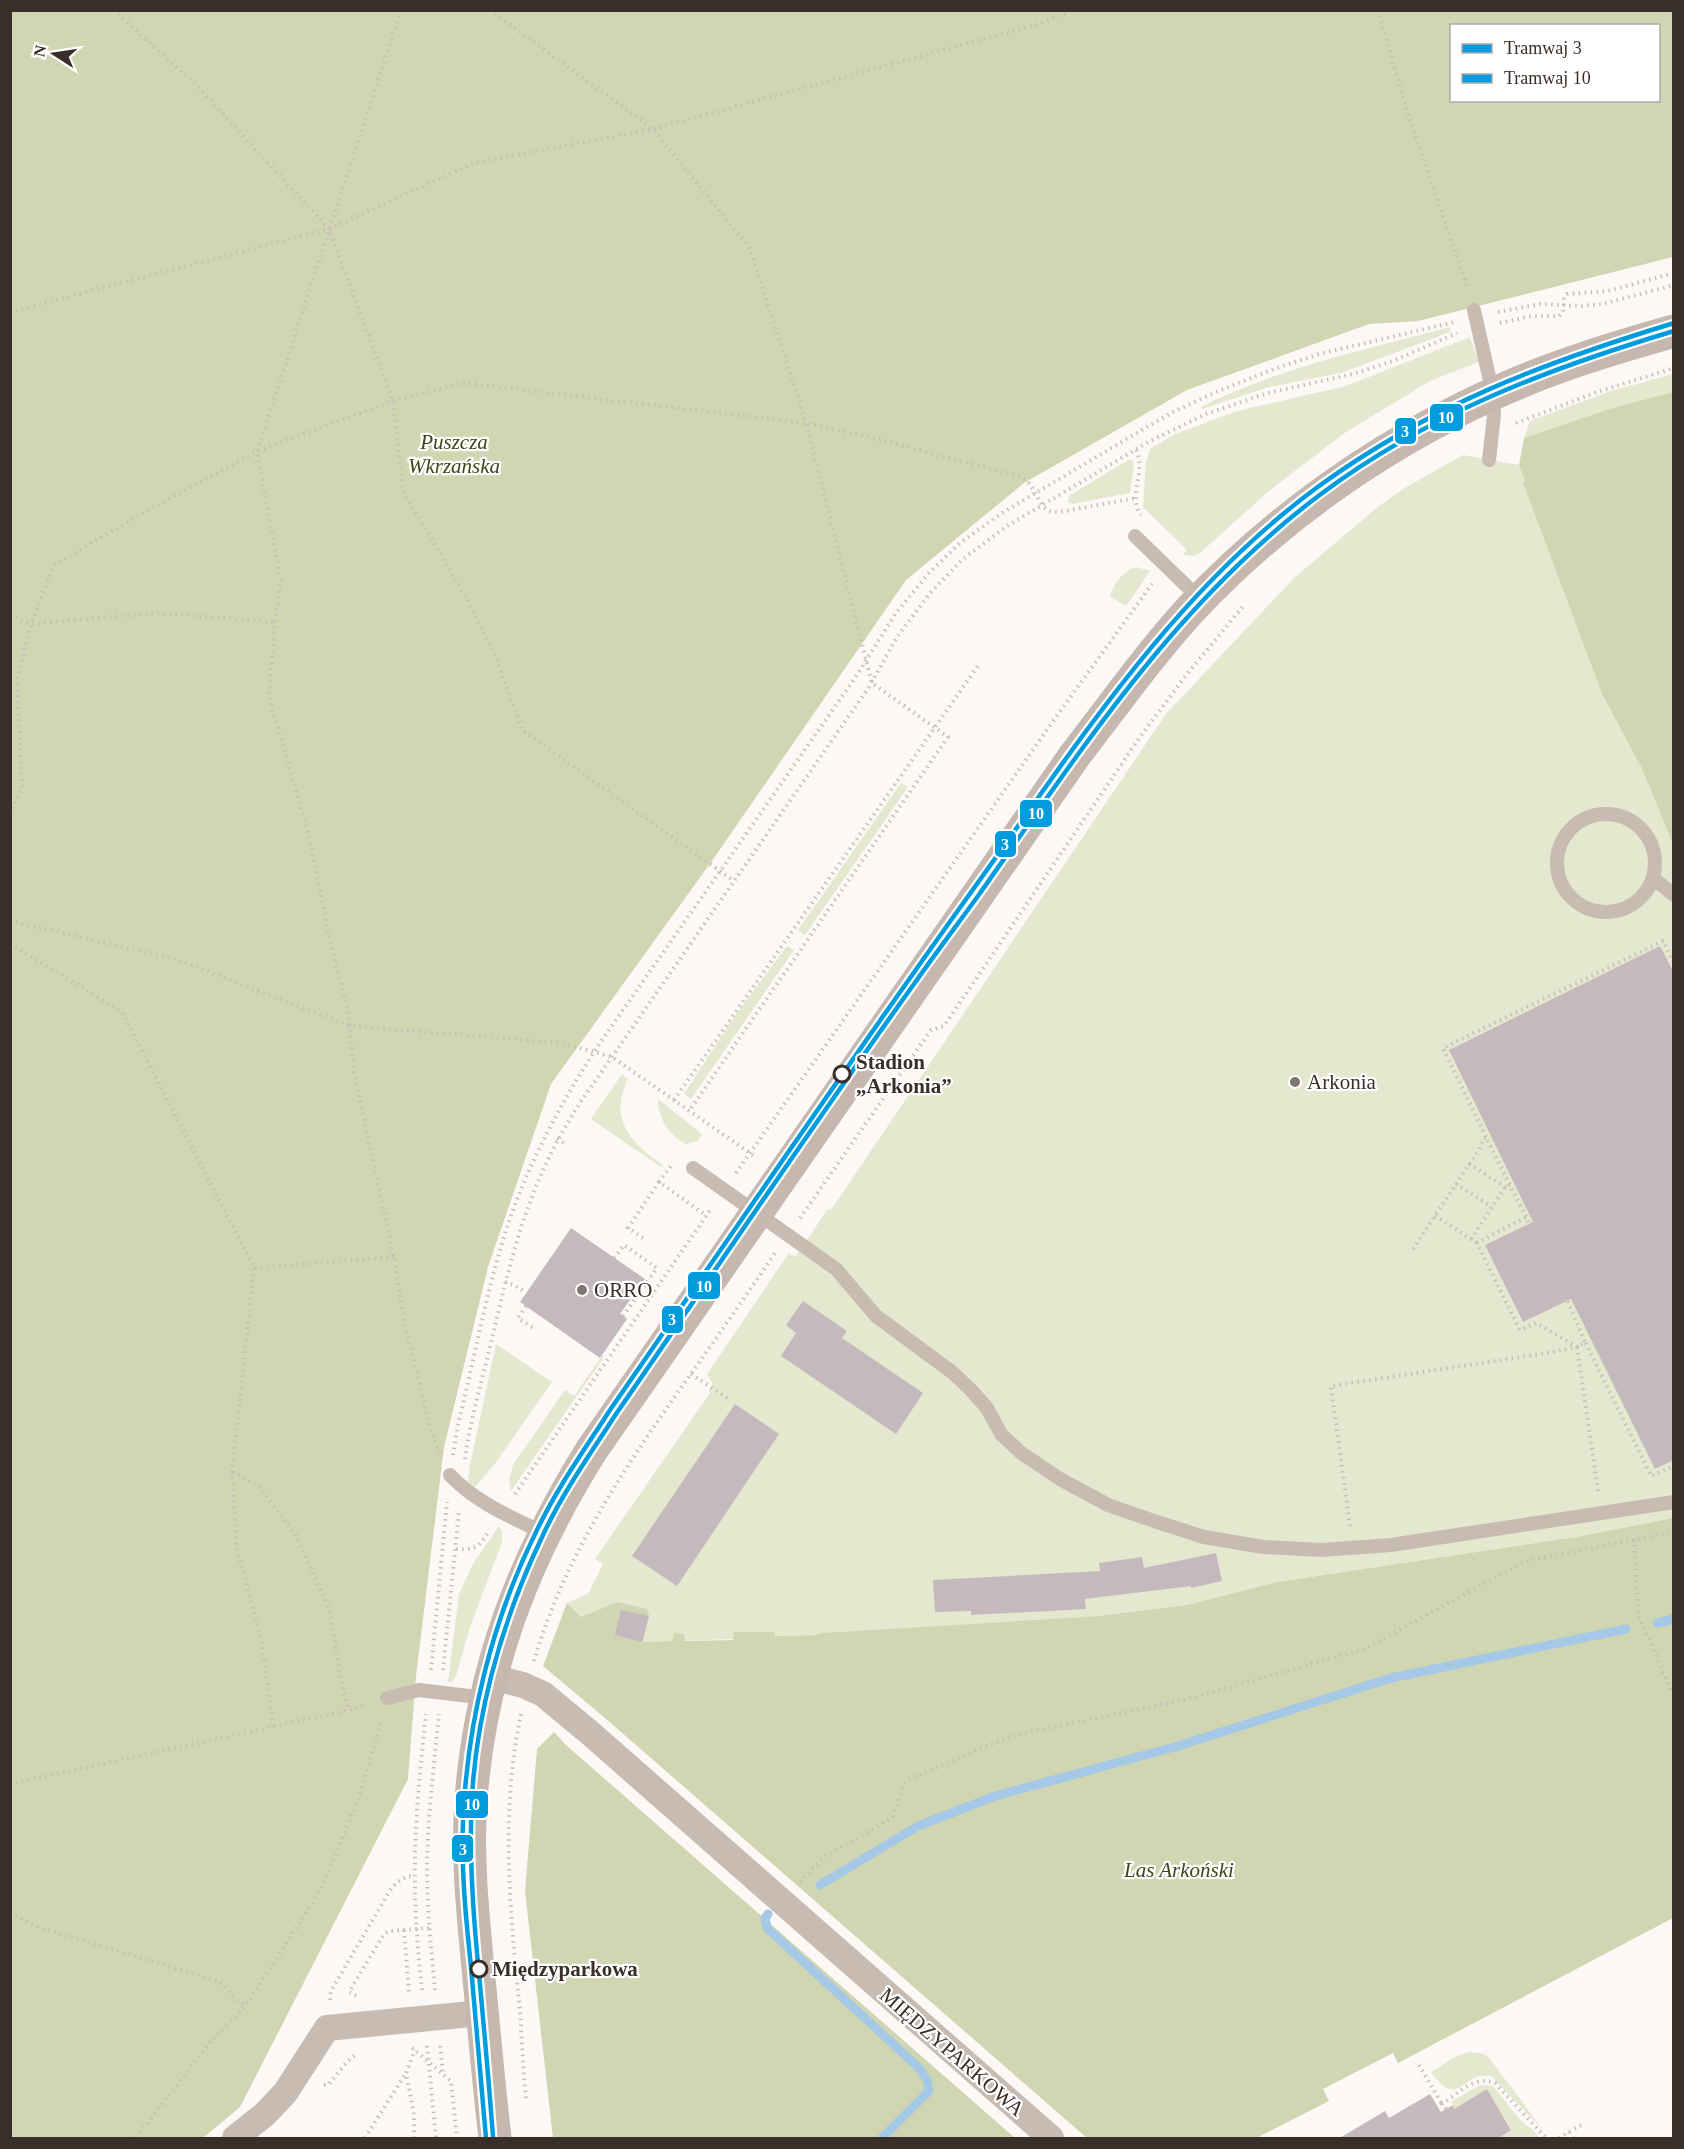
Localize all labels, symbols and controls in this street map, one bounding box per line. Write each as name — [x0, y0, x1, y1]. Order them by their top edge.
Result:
north arrow — [24, 24, 84, 84]
legend — [1450, 24, 1660, 102]
text: Tramwaj 3 — [1504, 38, 1582, 58]
text: N — [30, 43, 49, 58]
text: Tramwaj 10 — [1504, 68, 1591, 88]
line badge: 10 — [1429, 403, 1464, 432]
text: 10 — [1438, 409, 1454, 426]
line badge: 3 — [1394, 417, 1417, 445]
text: 3 — [1401, 423, 1409, 440]
park label: Puszcza Wkrzańska — [408, 430, 500, 478]
line badge: 10 — [1019, 799, 1053, 828]
text: 10 — [1028, 805, 1044, 822]
line badge: 3 — [994, 830, 1017, 858]
text: 3 — [1001, 836, 1009, 853]
place label: Stadion „Arkonia” — [856, 1050, 952, 1098]
marker: Stadion „Arkonia” — [833, 1065, 851, 1083]
place label: Arkonia — [1307, 1070, 1376, 1094]
marker: Arkonia — [1288, 1075, 1302, 1089]
line badge: 10 — [687, 1271, 721, 1300]
place label: ORRO — [594, 1278, 652, 1302]
text: 10 — [696, 1278, 712, 1295]
marker: ORRO — [575, 1283, 589, 1297]
line badge: 3 — [661, 1305, 684, 1334]
text: 3 — [668, 1311, 676, 1328]
line badge: 10 — [455, 1790, 489, 1819]
text: 10 — [464, 1796, 480, 1813]
line badge: 3 — [451, 1834, 474, 1863]
text: 3 — [459, 1841, 467, 1858]
park label: Las Arkoński — [1123, 1858, 1234, 1882]
place label: Międzyparkowa — [492, 1957, 638, 1981]
marker: Międzyparkowa — [470, 1960, 488, 1978]
street label: MIĘDZYPARKOWA — [875, 1983, 1030, 2122]

